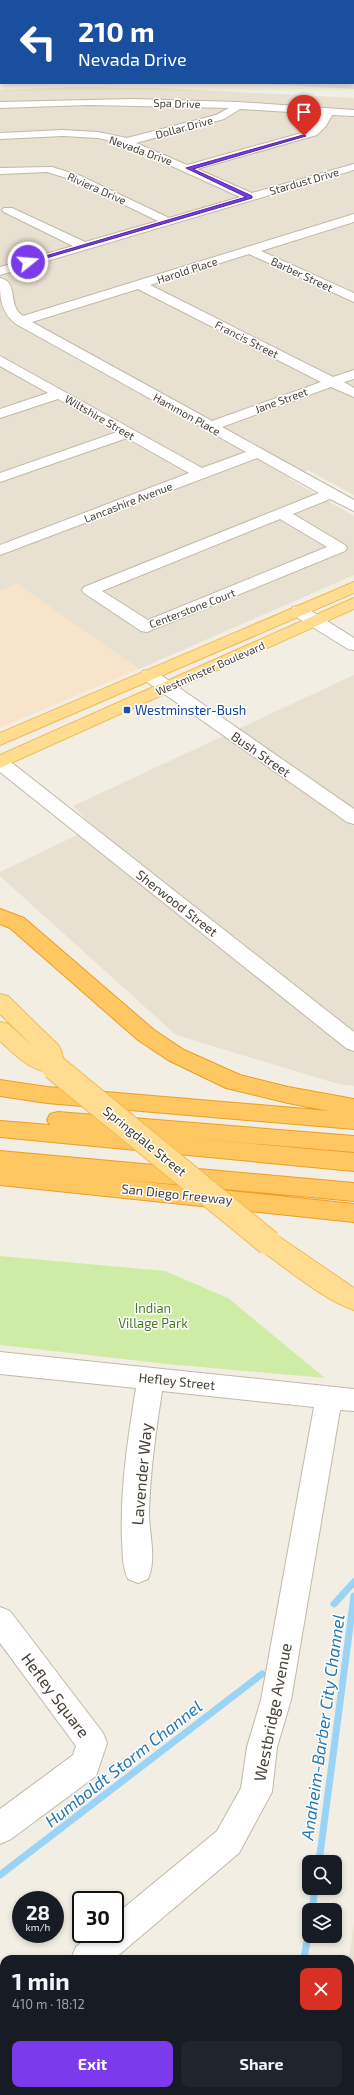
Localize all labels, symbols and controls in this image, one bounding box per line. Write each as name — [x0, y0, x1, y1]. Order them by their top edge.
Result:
text: 210 m — [78, 14, 155, 48]
icon: left — [12, 16, 64, 68]
text: Nevada Drive — [78, 48, 187, 70]
pin — [287, 95, 321, 136]
street label: Spa Drive — [153, 96, 201, 110]
icon: arrive — [293, 101, 315, 123]
street label: Dollar Drive — [154, 113, 214, 141]
street label: Nevada Drive — [108, 133, 174, 167]
street label: Stardust Drive — [268, 165, 340, 197]
street label: Riviera Drive — [66, 169, 129, 207]
position arrow — [7, 241, 49, 283]
street label: Harold Place — [155, 254, 219, 286]
street label: Barber Street — [269, 254, 335, 294]
street label: Francis Street — [213, 317, 281, 361]
street label: Jane Street — [253, 384, 309, 416]
street label: Hammon Place — [151, 390, 223, 438]
street label: Wiltshire Street — [63, 392, 137, 442]
street label: Lancashire Avenue — [82, 479, 174, 525]
street label: Centerstone Court — [147, 586, 237, 630]
street label: Westminster Boulevard — [154, 638, 266, 698]
place label: Westminster-Bush — [135, 702, 246, 718]
marker: Westminster-Bush — [122, 705, 132, 715]
street label: Bush Street — [228, 728, 294, 780]
street label: Sherwood Street — [133, 866, 221, 940]
street label: Springdale Street — [100, 1103, 190, 1179]
street label: San Diego Freeway — [121, 1180, 233, 1208]
park label: Indian Village Park — [118, 1300, 188, 1331]
street label: Hefley Street — [138, 1369, 216, 1393]
street label: Lavender Way — [127, 1421, 155, 1526]
water label: Anaheim-Barber City Channel — [296, 1613, 349, 1842]
street label: Westbridge Avenue — [249, 1641, 295, 1783]
street label: Hefley Square — [18, 1649, 94, 1741]
water label: Humboldt Storm Channel — [40, 1695, 206, 1831]
map controls — [302, 1855, 342, 1943]
button: search — [302, 1855, 342, 1895]
speed limit sign: 30 — [72, 1891, 124, 1943]
text: 28 — [26, 1900, 50, 1924]
button: layers — [302, 1903, 342, 1943]
text: km/h — [26, 1921, 50, 1933]
text: 1 min — [12, 1966, 70, 1995]
button: close — [300, 1968, 342, 2010]
text: 410 m · 18:12 — [12, 1996, 85, 2012]
button: Exit — [12, 2041, 173, 2087]
button: Share — [181, 2041, 342, 2087]

